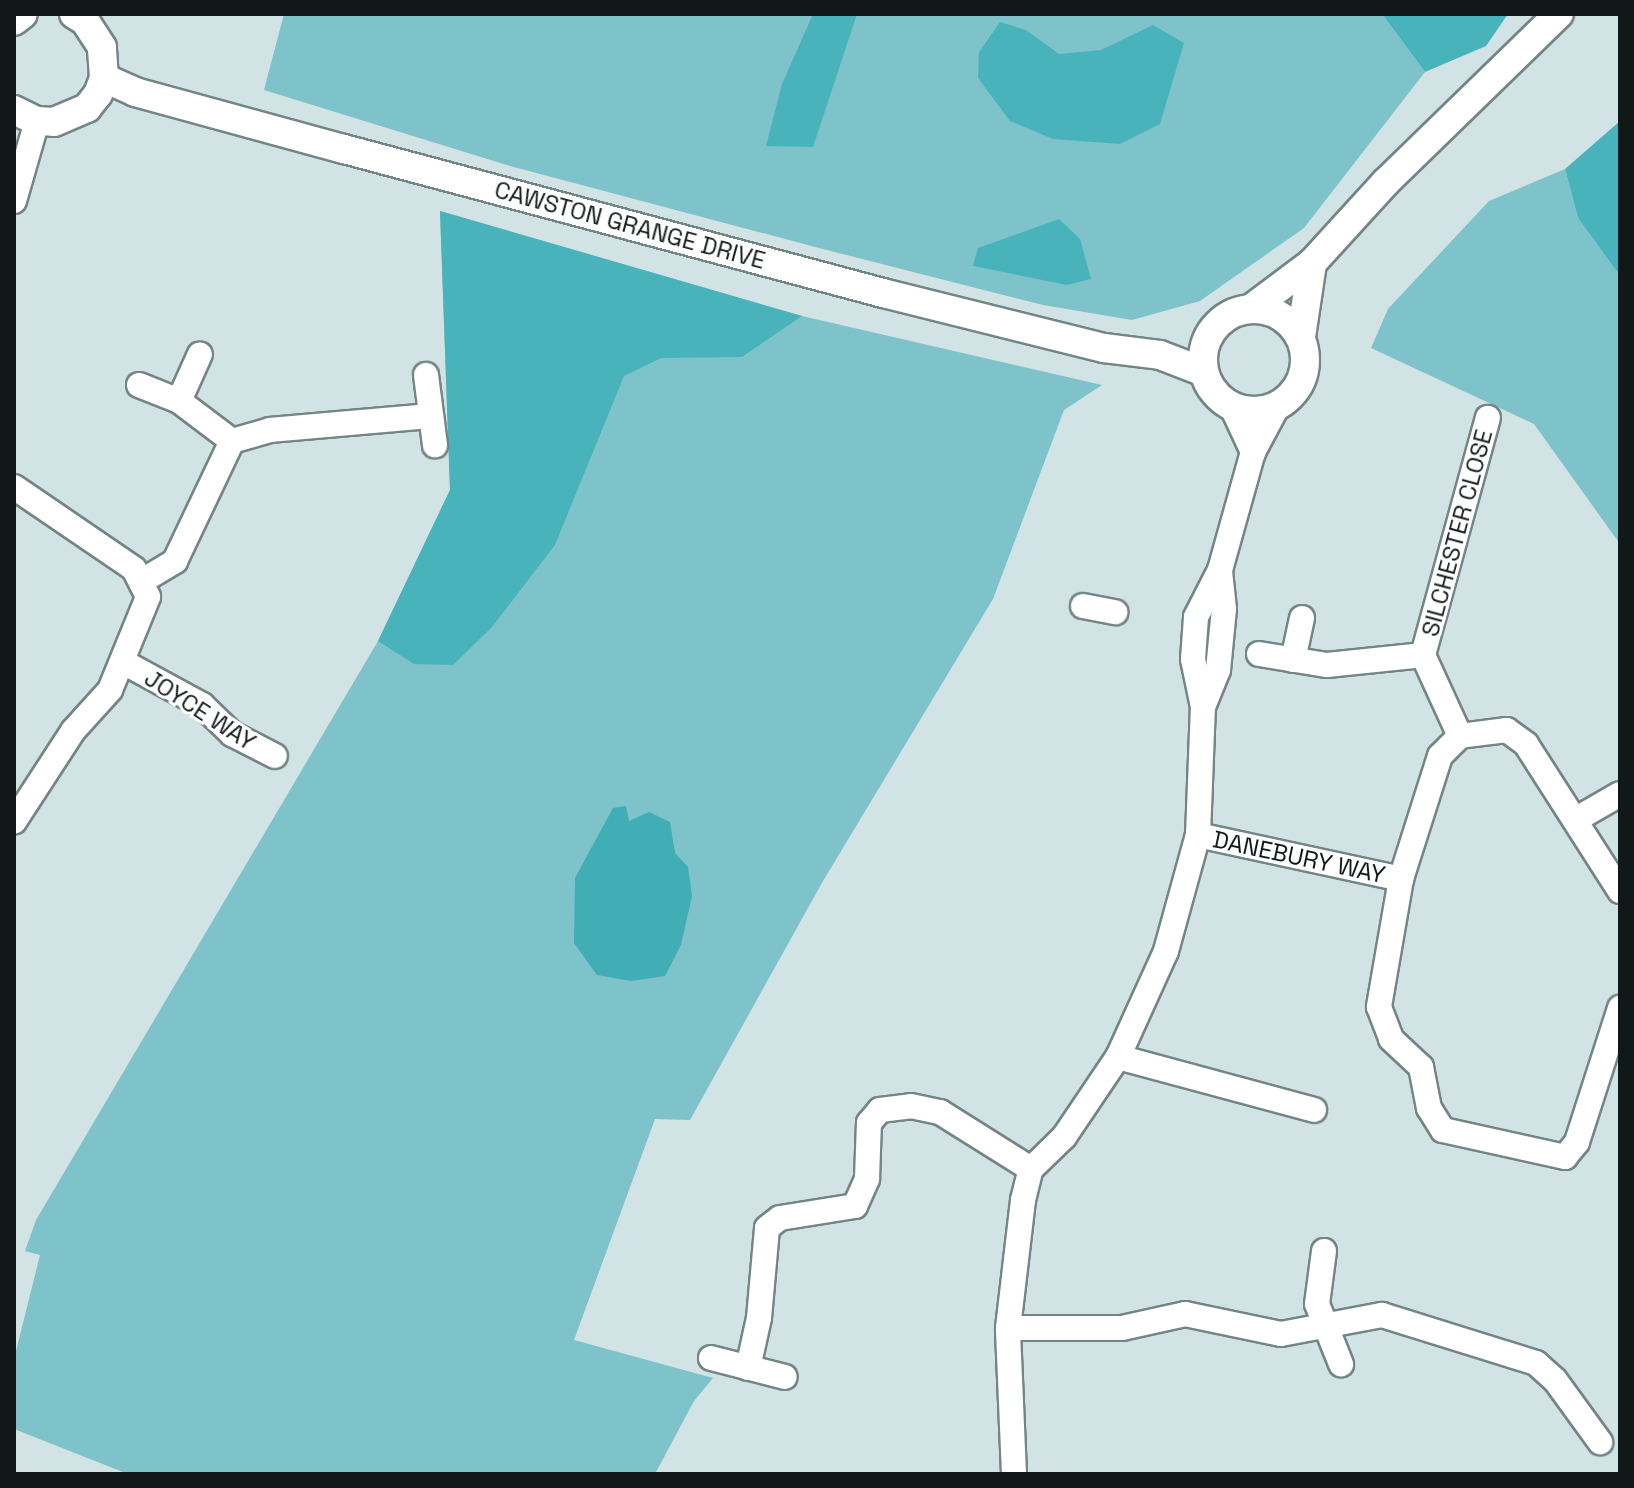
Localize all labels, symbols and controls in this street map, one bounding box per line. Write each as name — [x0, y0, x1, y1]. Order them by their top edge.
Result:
street label: CAWSTON GRANGE DRIVE — [491, 175, 769, 275]
street label: SILCHESTER CLOSE — [1416, 426, 1498, 640]
street label: JOYCE WAY — [139, 663, 261, 757]
street label: DANEBURY WAY — [1210, 825, 1388, 889]

